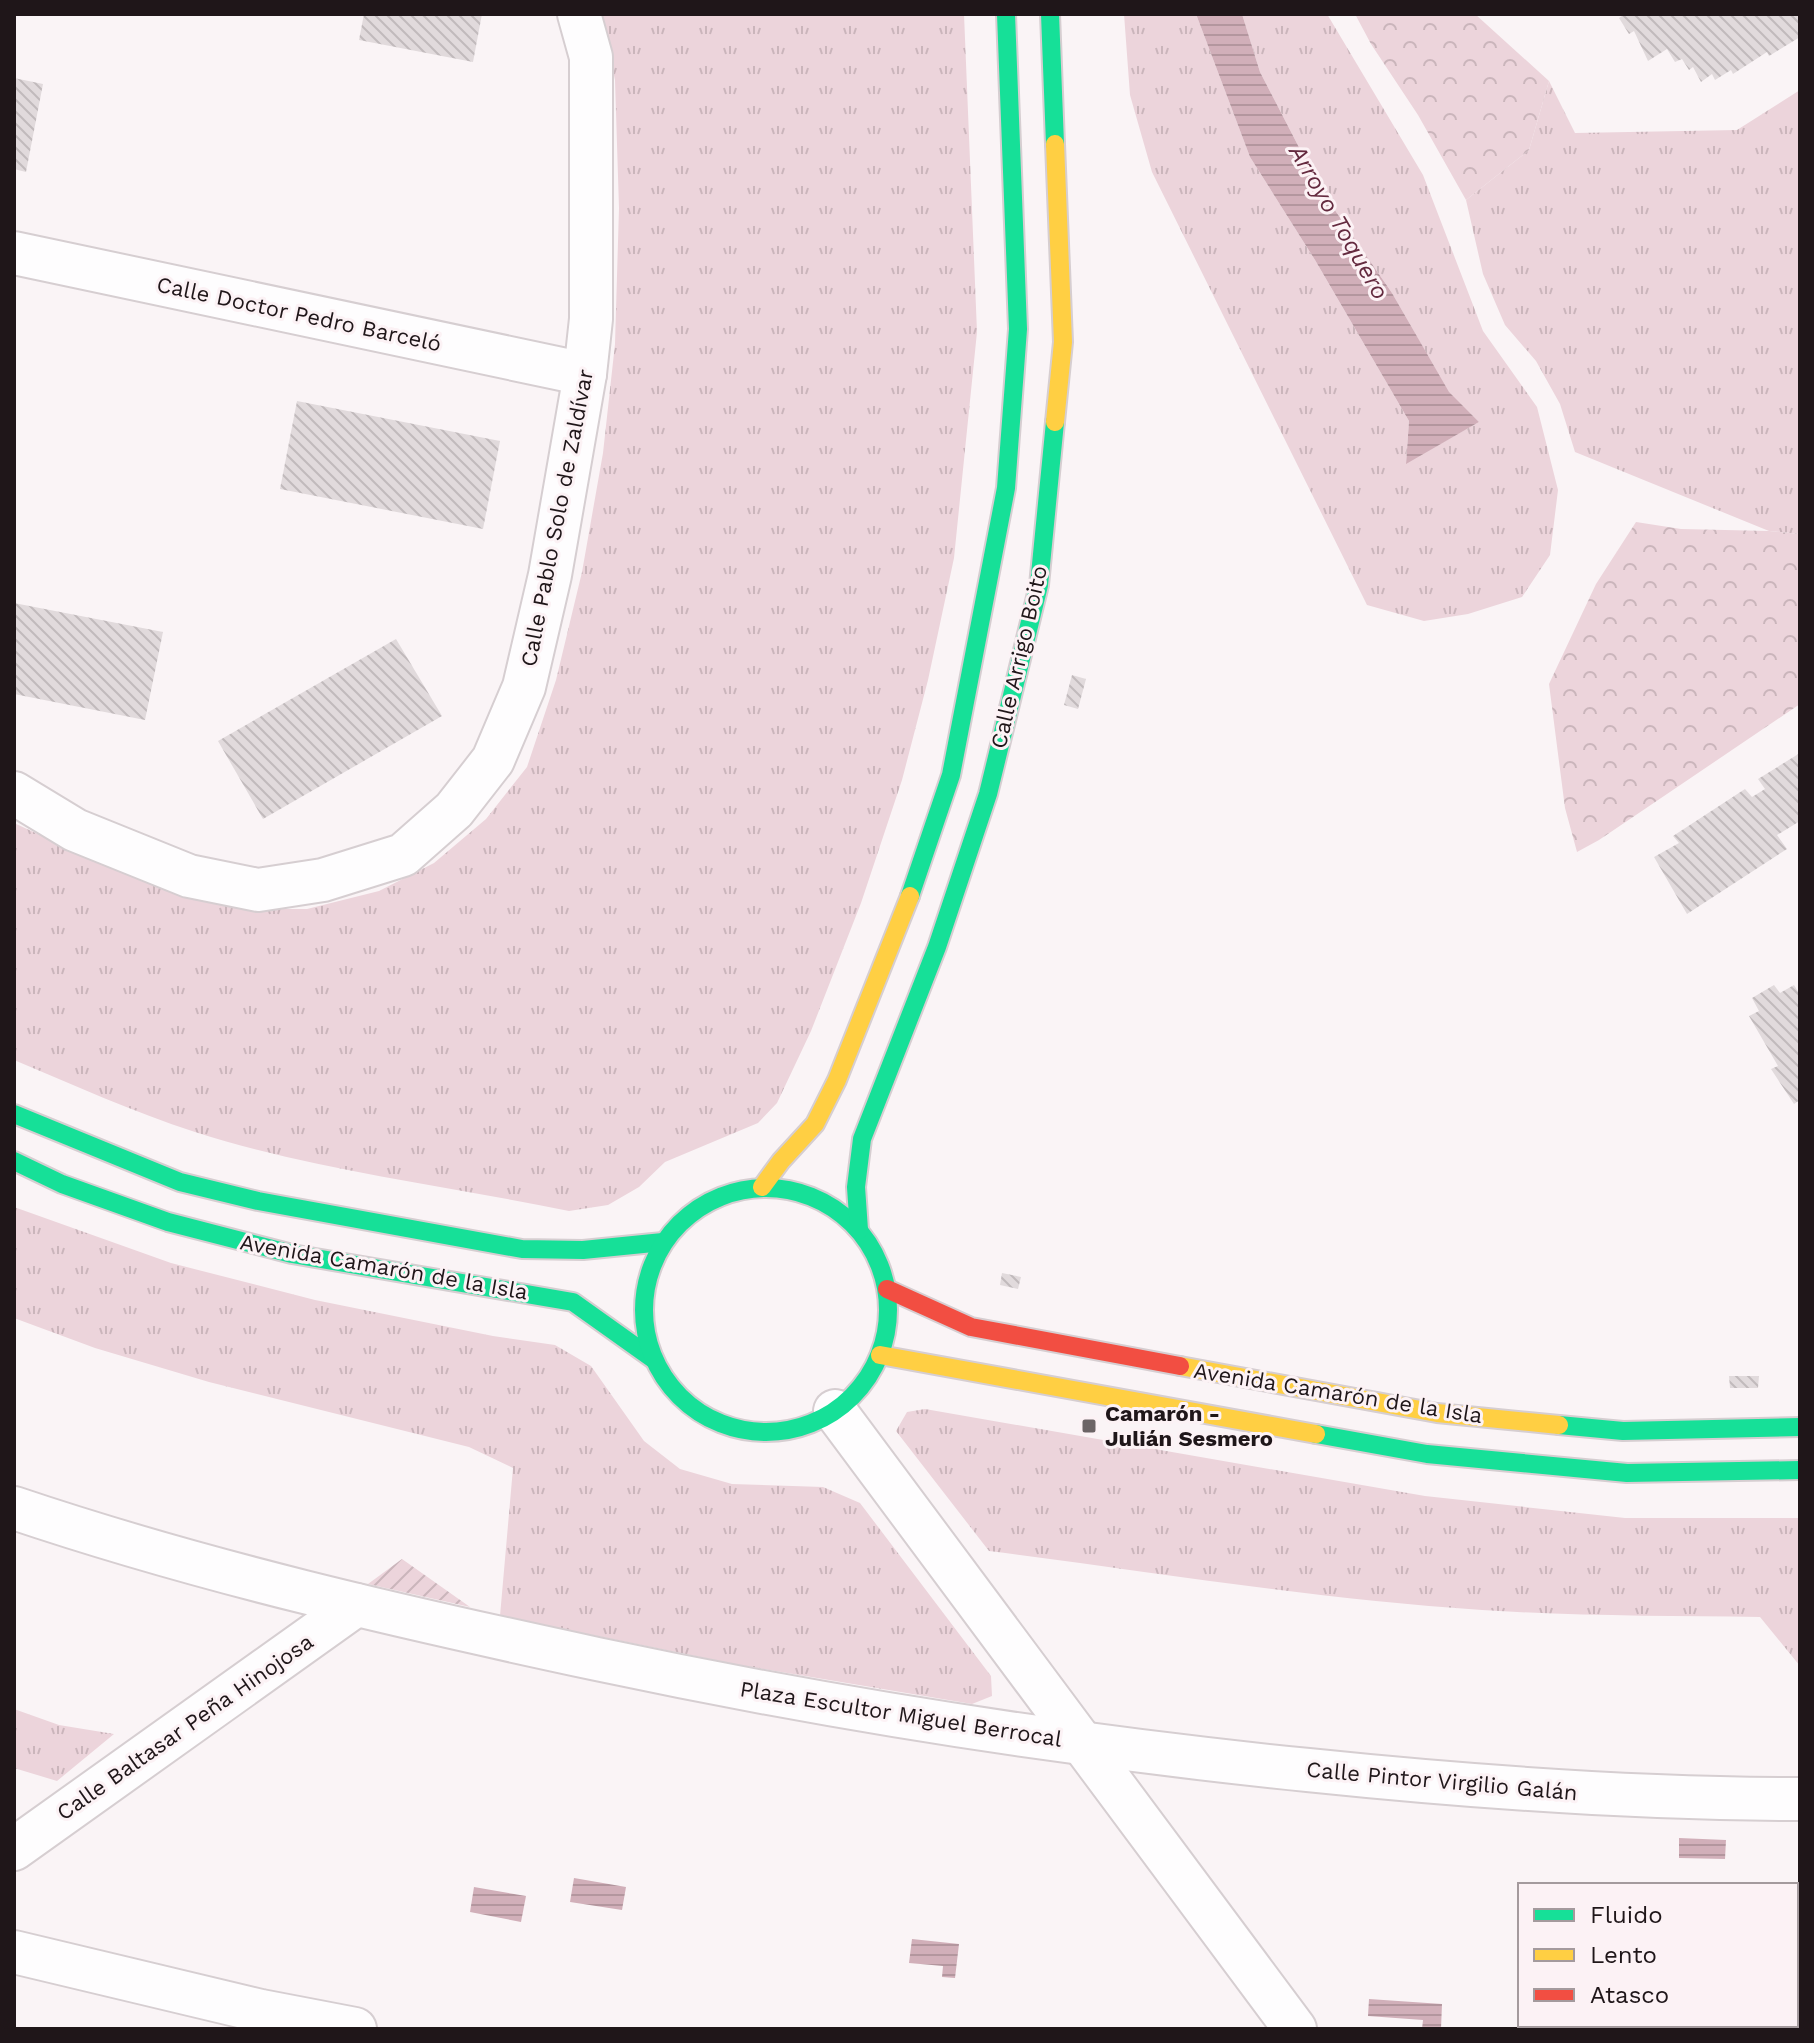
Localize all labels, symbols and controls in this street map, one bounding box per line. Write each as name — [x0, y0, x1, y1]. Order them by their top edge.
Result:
water label: Arroyo Toquero — [1283, 139, 1395, 304]
street label: Calle Doctor Pedro Barceló — [154, 272, 444, 356]
street label: Calle Pablo Solo de Zaldívar — [516, 367, 598, 669]
street label: Calle Arrigo Boito — [986, 563, 1052, 751]
street label: Avenida Camarón de la Isla — [238, 1229, 530, 1305]
street label: Avenida Camarón de la Isla — [1192, 1358, 1484, 1428]
place label: Camarón - Julián Sesmero — [1105, 1401, 1273, 1451]
marker: Camarón - Julián Sesmero — [1080, 1417, 1098, 1435]
street label: Calle Baltasar Peña Hinojosa — [52, 1629, 318, 1825]
street label: Plaza Escultor Miguel Berrocal — [738, 1676, 1064, 1752]
street label: Calle Pintor Virgilio Galán — [1305, 1757, 1579, 1805]
legend — [1518, 1883, 1798, 2027]
text: Fluido — [1590, 1901, 1663, 1929]
text: Lento — [1590, 1941, 1657, 1969]
text: Atasco — [1590, 1981, 1669, 2009]

